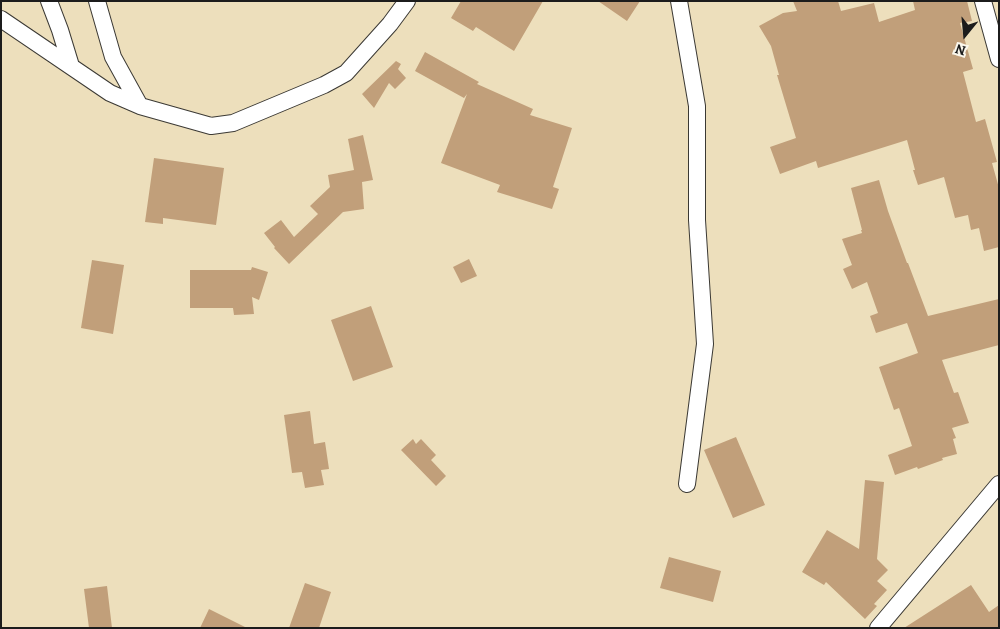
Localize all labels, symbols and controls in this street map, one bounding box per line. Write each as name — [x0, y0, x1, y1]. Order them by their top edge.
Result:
north arrow — [940, 10, 990, 60]
text: N — [953, 39, 968, 60]

